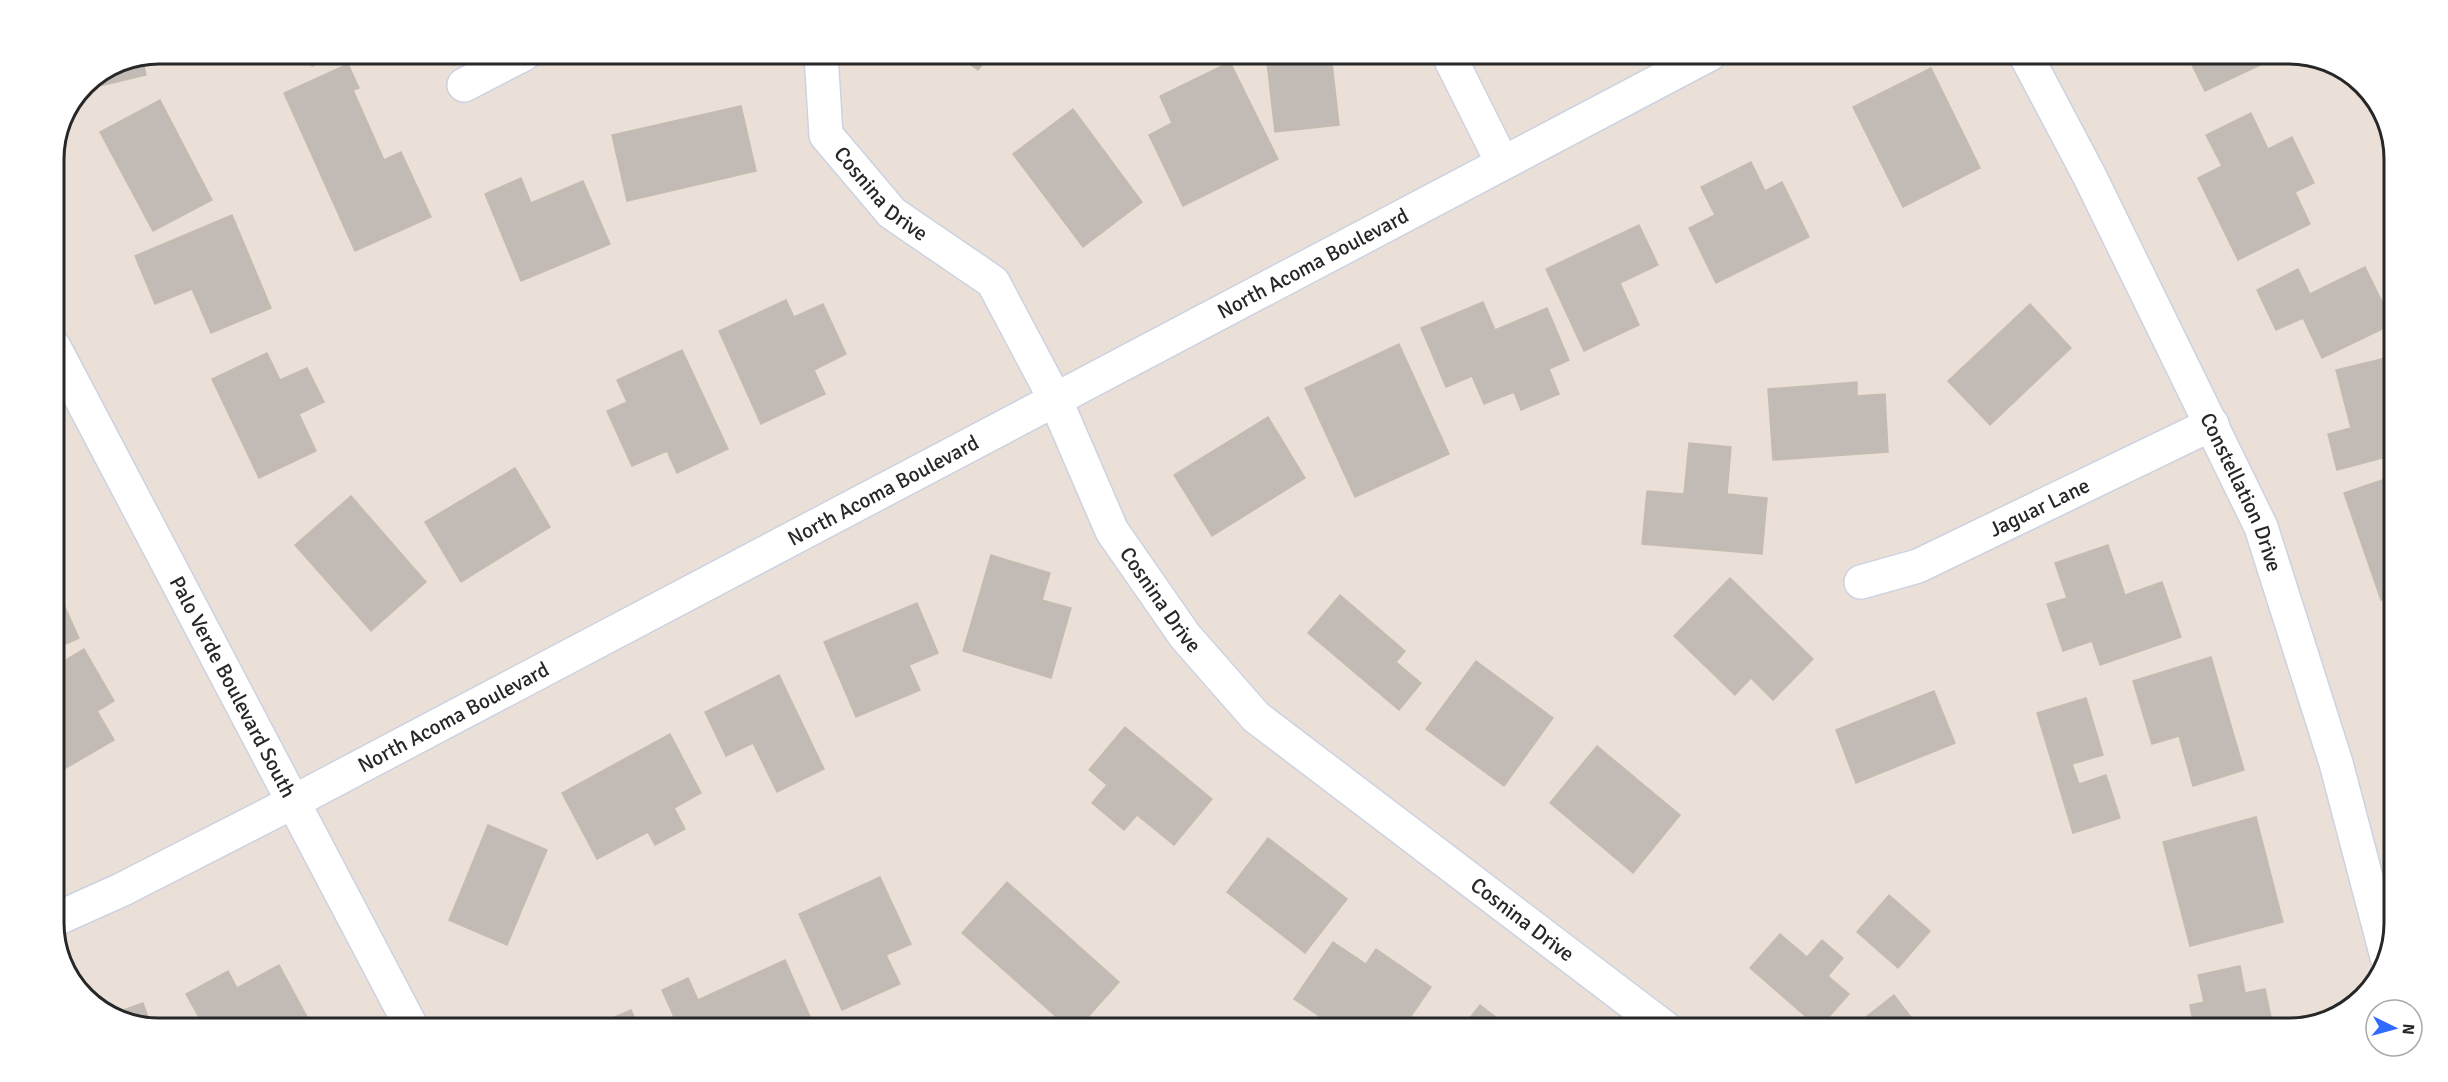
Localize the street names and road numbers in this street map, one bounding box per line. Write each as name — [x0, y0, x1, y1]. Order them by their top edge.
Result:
street label: Cosnina Drive — [828, 141, 933, 247]
street label: North Acoma Boulevard — [1213, 202, 1413, 325]
street label: Constellation Drive — [2194, 409, 2287, 575]
street label: North Acoma Boulevard — [783, 429, 983, 552]
street label: Jaguar Lane — [1985, 472, 2094, 543]
street label: Cosnina Drive — [1114, 542, 1207, 658]
street label: Palo Verde Boulevard South — [164, 572, 302, 802]
street label: North Acoma Boulevard — [353, 656, 553, 778]
street label: Cosnina Drive — [1465, 872, 1579, 967]

